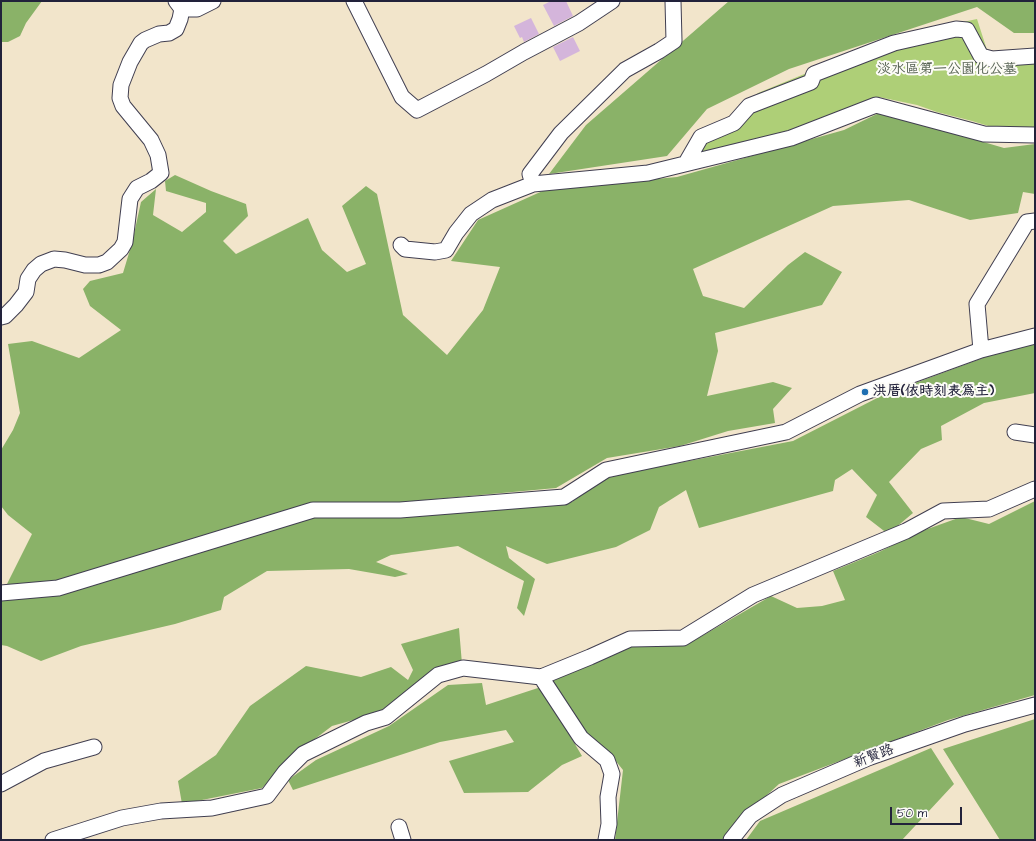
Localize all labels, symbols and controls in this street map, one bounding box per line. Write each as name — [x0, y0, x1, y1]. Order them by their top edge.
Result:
park label: 淡水區第一公園化公墓 — [877, 62, 1017, 78]
place label: 洪厝(依時刻表為主) — [873, 384, 994, 400]
marker: 洪厝(依時刻表為主) — [860, 387, 870, 397]
street label: 新賢路 — [851, 742, 897, 772]
scale bar — [892, 799, 964, 825]
text: 50 m — [897, 805, 927, 822]

